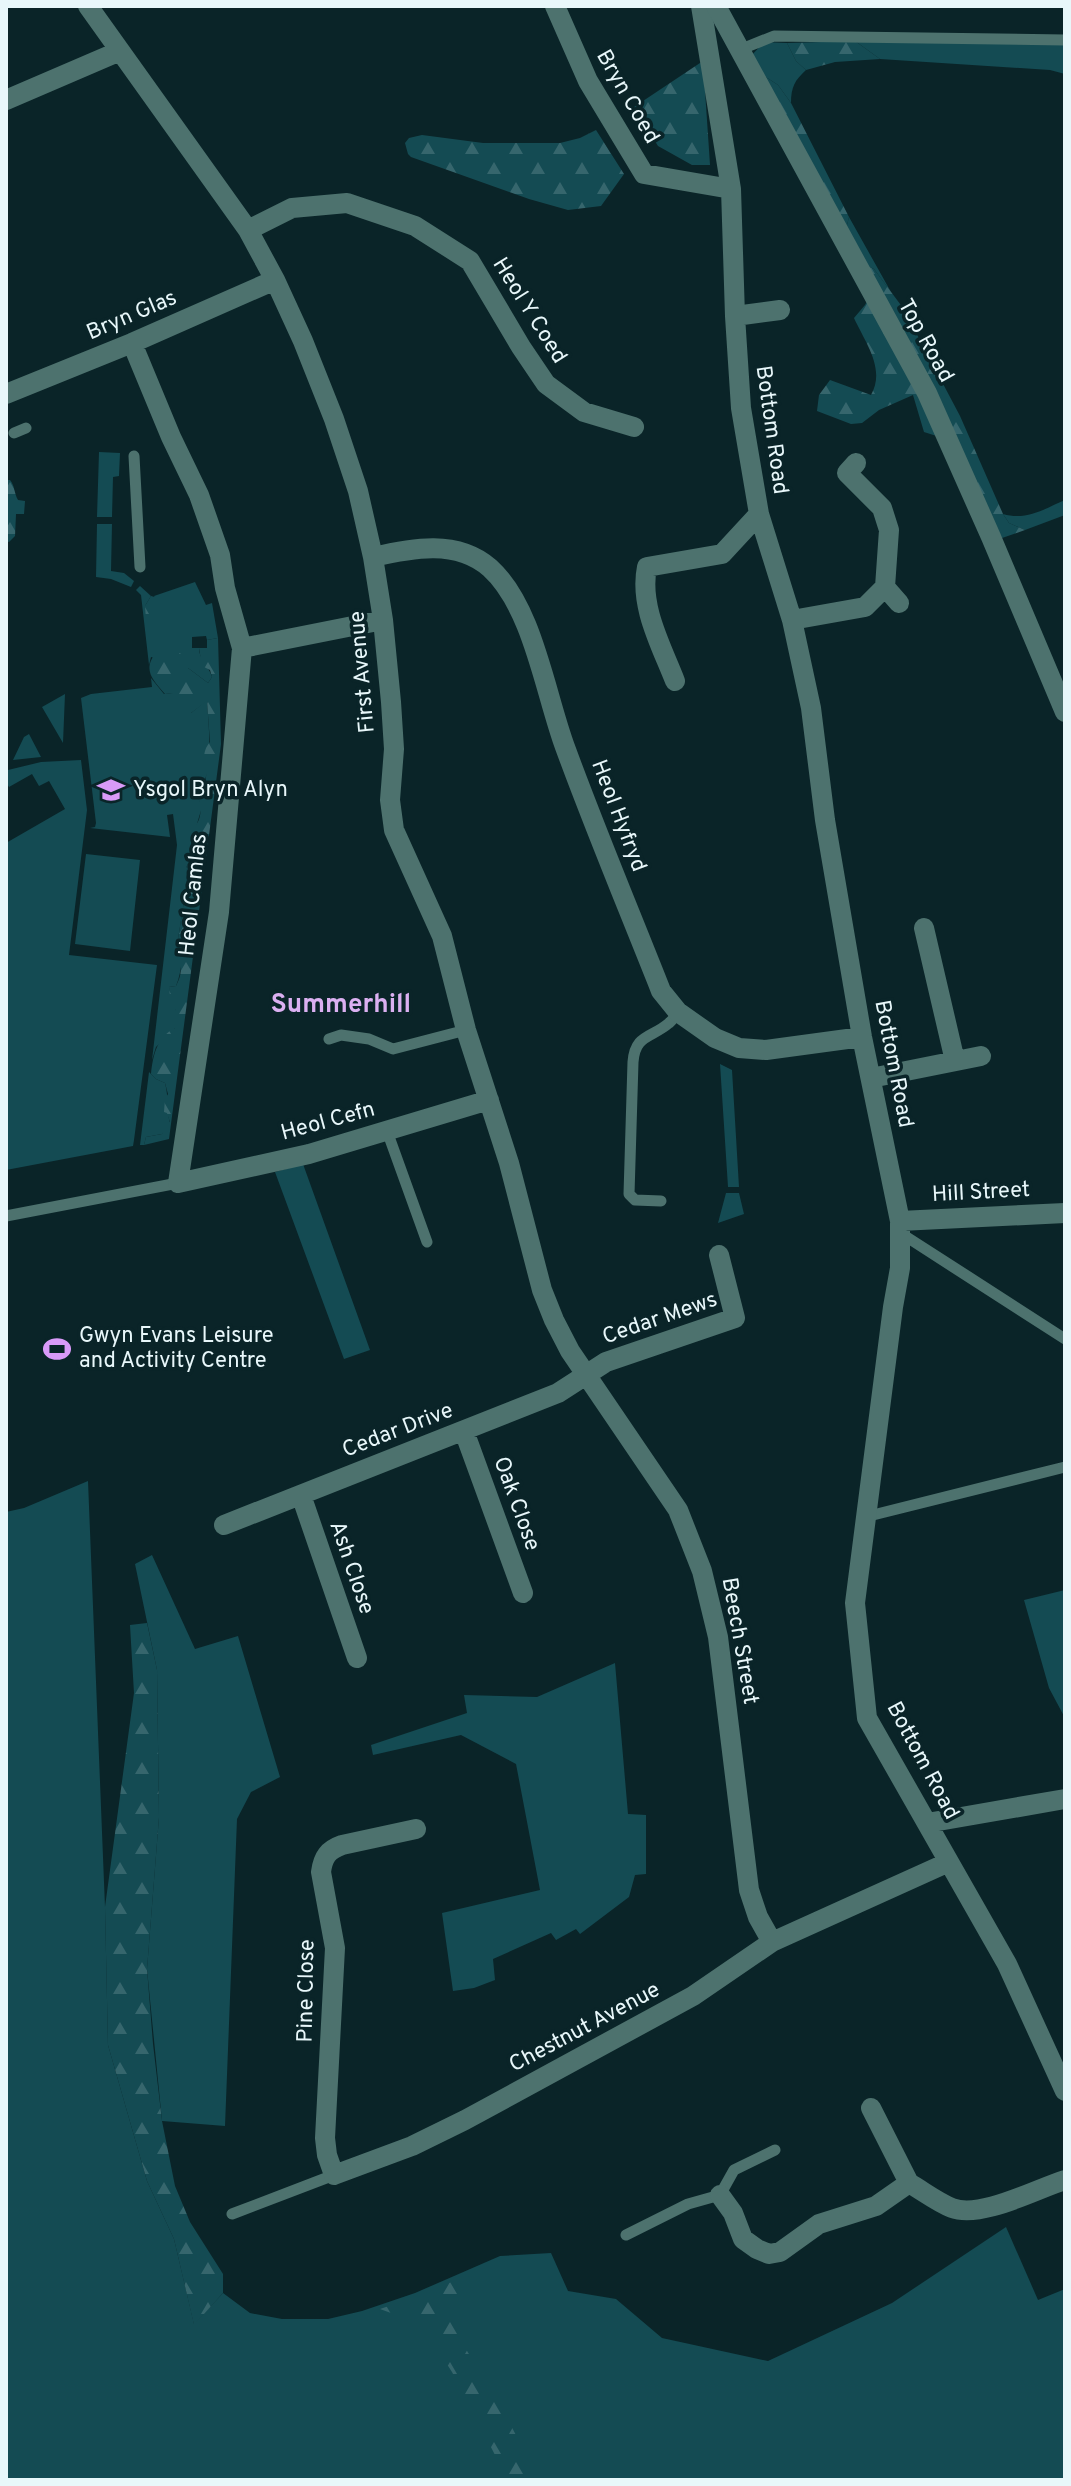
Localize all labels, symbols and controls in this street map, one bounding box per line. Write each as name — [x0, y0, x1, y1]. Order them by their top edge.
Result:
street label: Bryn Coed — [589, 45, 665, 149]
street label: Heol Y Coed — [486, 253, 572, 369]
street label: Bryn Glas — [83, 285, 181, 347]
street label: Top Road — [891, 294, 959, 388]
street label: Bottom Road — [749, 364, 793, 496]
street label: First Avenue — [344, 610, 382, 734]
street label: Heol Hyfryd — [584, 756, 652, 876]
school or university icon: Ysgol Bryn Alyn — [96, 775, 126, 805]
place label: Ysgol Bryn Alyn — [133, 777, 288, 804]
street label: Heol Camlas — [174, 832, 214, 958]
district label: Summerhill — [271, 989, 411, 1022]
street label: Bottom Road — [867, 998, 919, 1130]
street label: Heol Cefn — [278, 1096, 378, 1148]
street label: Hill Street — [931, 1177, 1031, 1209]
street label: Cedar Mews — [599, 1287, 721, 1351]
place label: Gwyn Evans Leisure and Activity Centre — [79, 1323, 274, 1375]
sports icon: Gwyn Evans Leisure and Activity Centre — [42, 1334, 72, 1364]
street label: Cedar Drive — [339, 1397, 457, 1465]
street label: Oak Close — [487, 1453, 545, 1555]
street label: Ash Close — [322, 1518, 380, 1618]
street label: Beech Street — [715, 1576, 763, 1706]
street label: Bottom Road — [880, 1697, 964, 1825]
street label: Pine Close — [293, 1939, 321, 2043]
street label: Chestnut Avenue — [505, 1977, 665, 2079]

